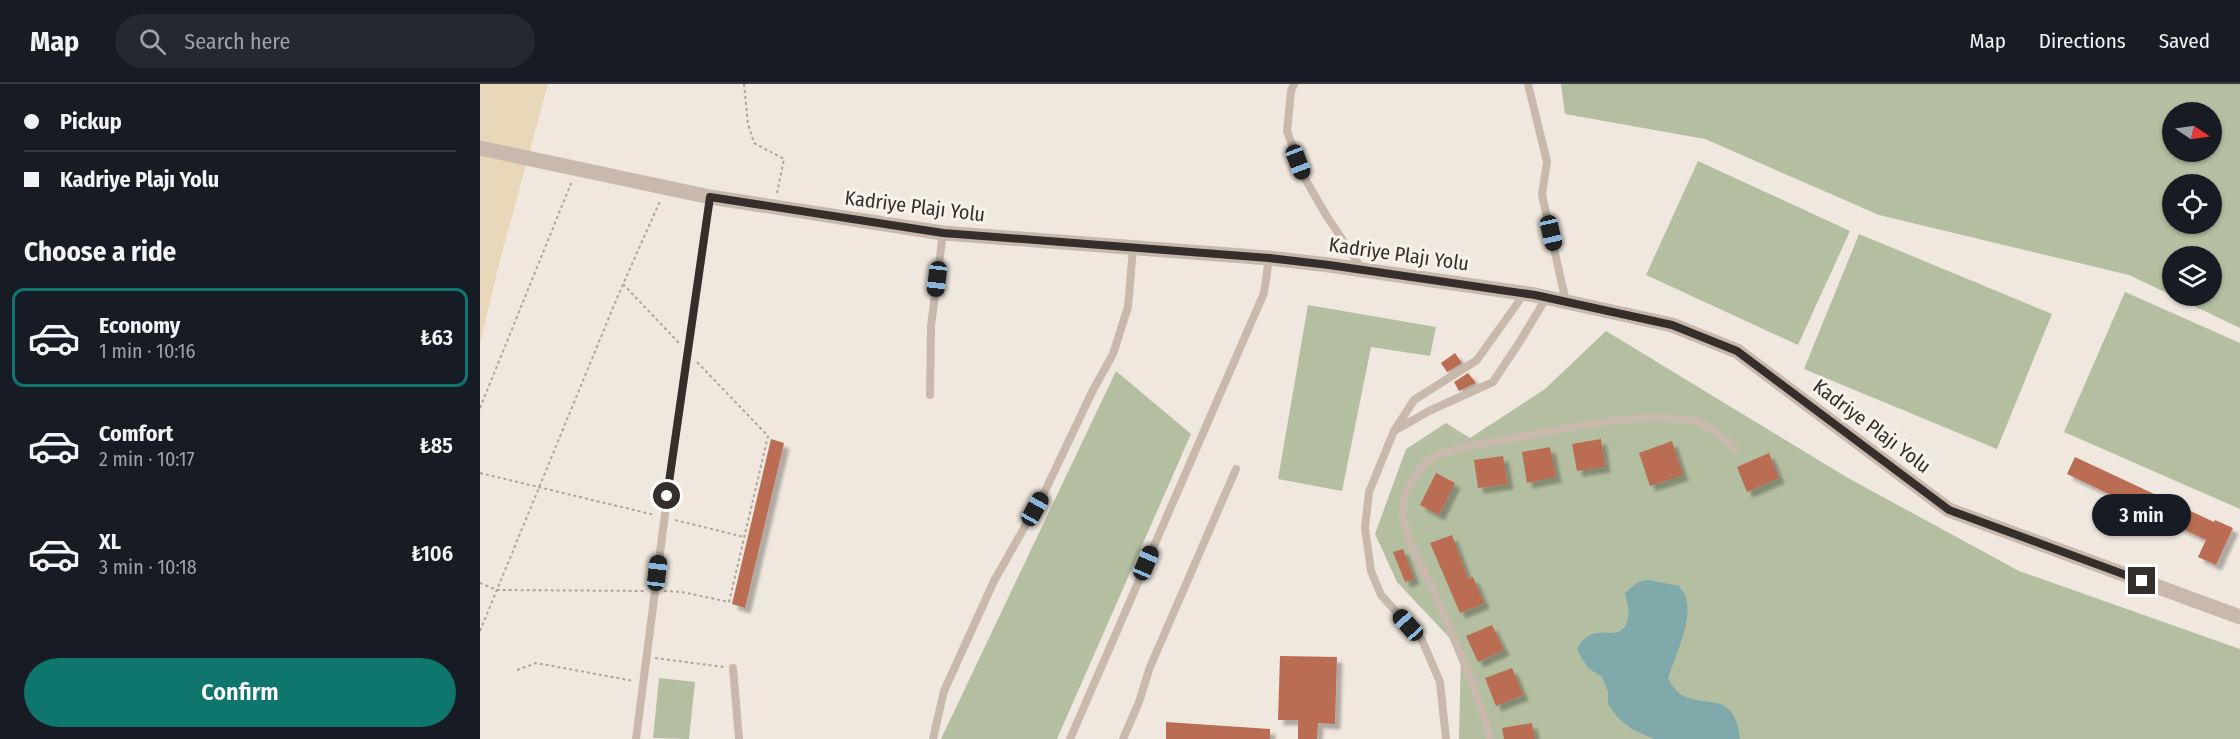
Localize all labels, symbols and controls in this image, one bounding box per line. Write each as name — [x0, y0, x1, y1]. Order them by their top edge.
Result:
search box — [115, 14, 535, 68]
text: Map — [30, 25, 79, 58]
icon: search — [136, 25, 169, 58]
text: Search here — [184, 28, 290, 55]
text: Map — [1969, 28, 2006, 54]
text: Directions — [2039, 28, 2126, 54]
text: Saved — [2159, 28, 2210, 54]
north arrow — [2162, 102, 2222, 162]
map controls — [2162, 102, 2222, 306]
text: Pickup — [60, 108, 122, 135]
car — [1283, 142, 1313, 182]
text: Kadriye Plajı Yolu — [60, 166, 219, 193]
button: locate — [2162, 174, 2222, 234]
street label: Kadriye Plajı Yolu — [843, 185, 987, 227]
car — [1538, 213, 1564, 253]
street label: Kadriye Plajı Yolu — [1327, 232, 1471, 276]
text: Choose a ride — [24, 236, 176, 268]
button: layers — [2162, 246, 2222, 306]
car — [926, 260, 948, 298]
icon: car — [27, 311, 81, 365]
text: Economy — [99, 312, 180, 339]
text: ₺63 — [420, 324, 453, 351]
text: 1 min · 10:16 — [99, 339, 195, 363]
street label: Kadriye Plajı Yolu — [1808, 374, 1936, 478]
icon: car — [27, 419, 81, 473]
text: Comfort — [99, 420, 173, 447]
text: ₺85 — [419, 432, 453, 459]
text: 2 min · 10:17 — [99, 447, 195, 471]
route start — [653, 482, 680, 509]
car — [1018, 489, 1052, 529]
callout: 3 min — [2092, 494, 2192, 536]
text: 3 min — [2119, 503, 2164, 527]
icon: car — [27, 527, 81, 581]
text: XL — [99, 528, 121, 555]
text: ₺106 — [411, 540, 453, 567]
car — [1131, 543, 1161, 583]
car — [646, 554, 668, 592]
text: 3 min · 10:18 — [99, 555, 197, 579]
route end — [2128, 567, 2155, 594]
car — [1389, 606, 1427, 644]
button: Confirm — [24, 658, 456, 727]

